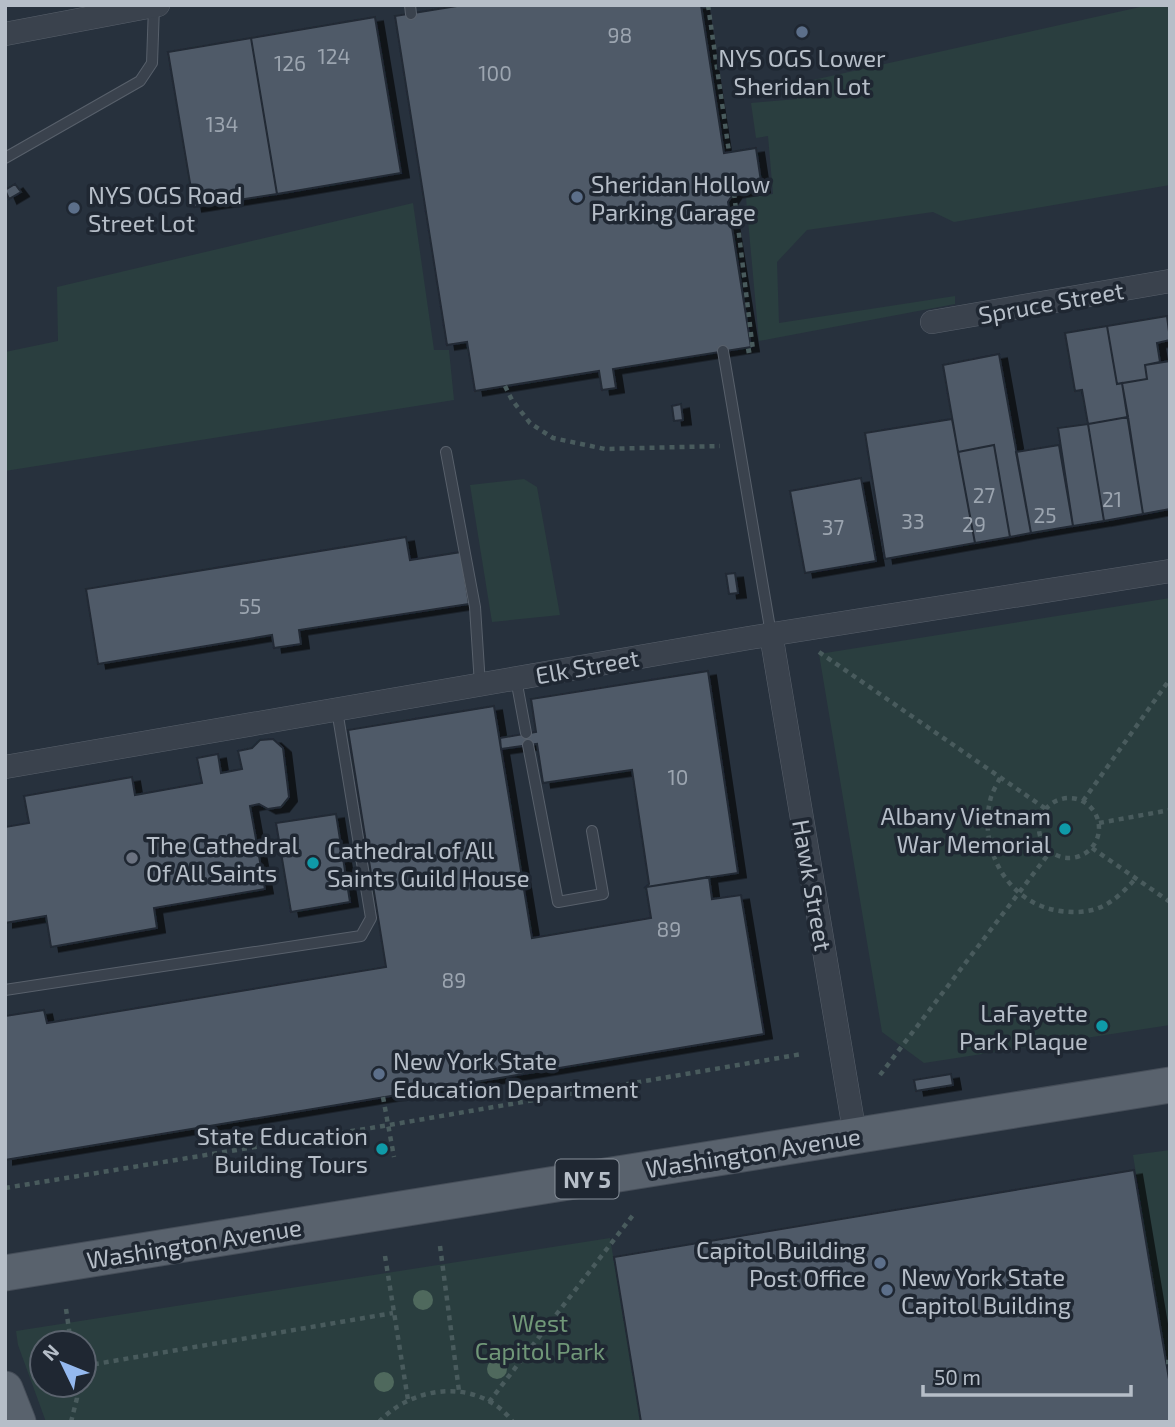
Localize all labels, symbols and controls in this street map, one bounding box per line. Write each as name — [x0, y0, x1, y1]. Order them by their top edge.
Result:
house number: 98 — [608, 22, 632, 47]
marker: NYS OGS Lower Sheridan Lot — [794, 24, 810, 40]
house number: 124 — [317, 43, 351, 68]
place label: NYS OGS Lower Sheridan Lot — [718, 43, 886, 100]
house number: 126 — [274, 50, 306, 75]
house number: 100 — [478, 60, 512, 85]
house number: 134 — [206, 111, 238, 136]
place label: Sheridan Hollow Parking Garage — [591, 169, 771, 226]
place label: NYS OGS Road Street Lot — [88, 180, 243, 237]
marker: Sheridan Hollow Parking Garage — [569, 189, 585, 205]
marker: NYS OGS Road Street Lot — [66, 200, 82, 216]
street label: Spruce Street — [976, 275, 1126, 329]
house number: 27 — [973, 482, 996, 507]
house number: 21 — [1102, 486, 1122, 511]
house number: 25 — [1033, 502, 1057, 527]
house number: 33 — [901, 508, 925, 533]
house number: 29 — [962, 511, 986, 536]
house number: 37 — [822, 514, 844, 539]
house number: 55 — [239, 593, 261, 618]
street label: Elk Street — [533, 643, 641, 689]
house number: 10 — [667, 764, 689, 789]
place label: Albany Vietnam War Memorial — [880, 801, 1051, 858]
street label: Hawk Street — [787, 817, 839, 953]
marker: Albany Vietnam War Memorial — [1057, 821, 1073, 837]
place label: The Cathedral Of All Saints — [146, 830, 299, 887]
place label: Cathedral of All Saints Guild House — [327, 835, 530, 892]
marker: The Cathedral Of All Saints — [124, 850, 140, 866]
marker: Cathedral of All Saints Guild House — [305, 855, 321, 871]
house number: 89 — [657, 916, 681, 941]
house number: 89 — [442, 967, 466, 992]
place label: LaFayette Park Plaque — [959, 998, 1088, 1055]
marker: LaFayette Park Plaque — [1094, 1018, 1110, 1034]
place label: New York State Education Department — [393, 1046, 639, 1103]
marker: New York State Education Department — [371, 1066, 387, 1082]
place label: State Education Building Tours — [197, 1121, 368, 1178]
street label: Washington Avenue — [644, 1121, 862, 1183]
marker: State Education Building Tours — [374, 1141, 390, 1157]
road number: NY 5 — [556, 1160, 618, 1198]
street label: Washington Avenue — [85, 1212, 303, 1274]
place label: Capitol Building Post Office — [696, 1235, 866, 1292]
marker: Capitol Building Post Office — [872, 1255, 888, 1271]
place label: New York State Capitol Building — [901, 1262, 1071, 1319]
marker: New York State Capitol Building — [879, 1282, 895, 1298]
park label: West Capitol Park — [475, 1308, 605, 1365]
north arrow — [28, 1329, 98, 1399]
text: N — [37, 1339, 63, 1365]
scale bar — [923, 1354, 1131, 1398]
text: 50 m — [934, 1364, 981, 1389]

